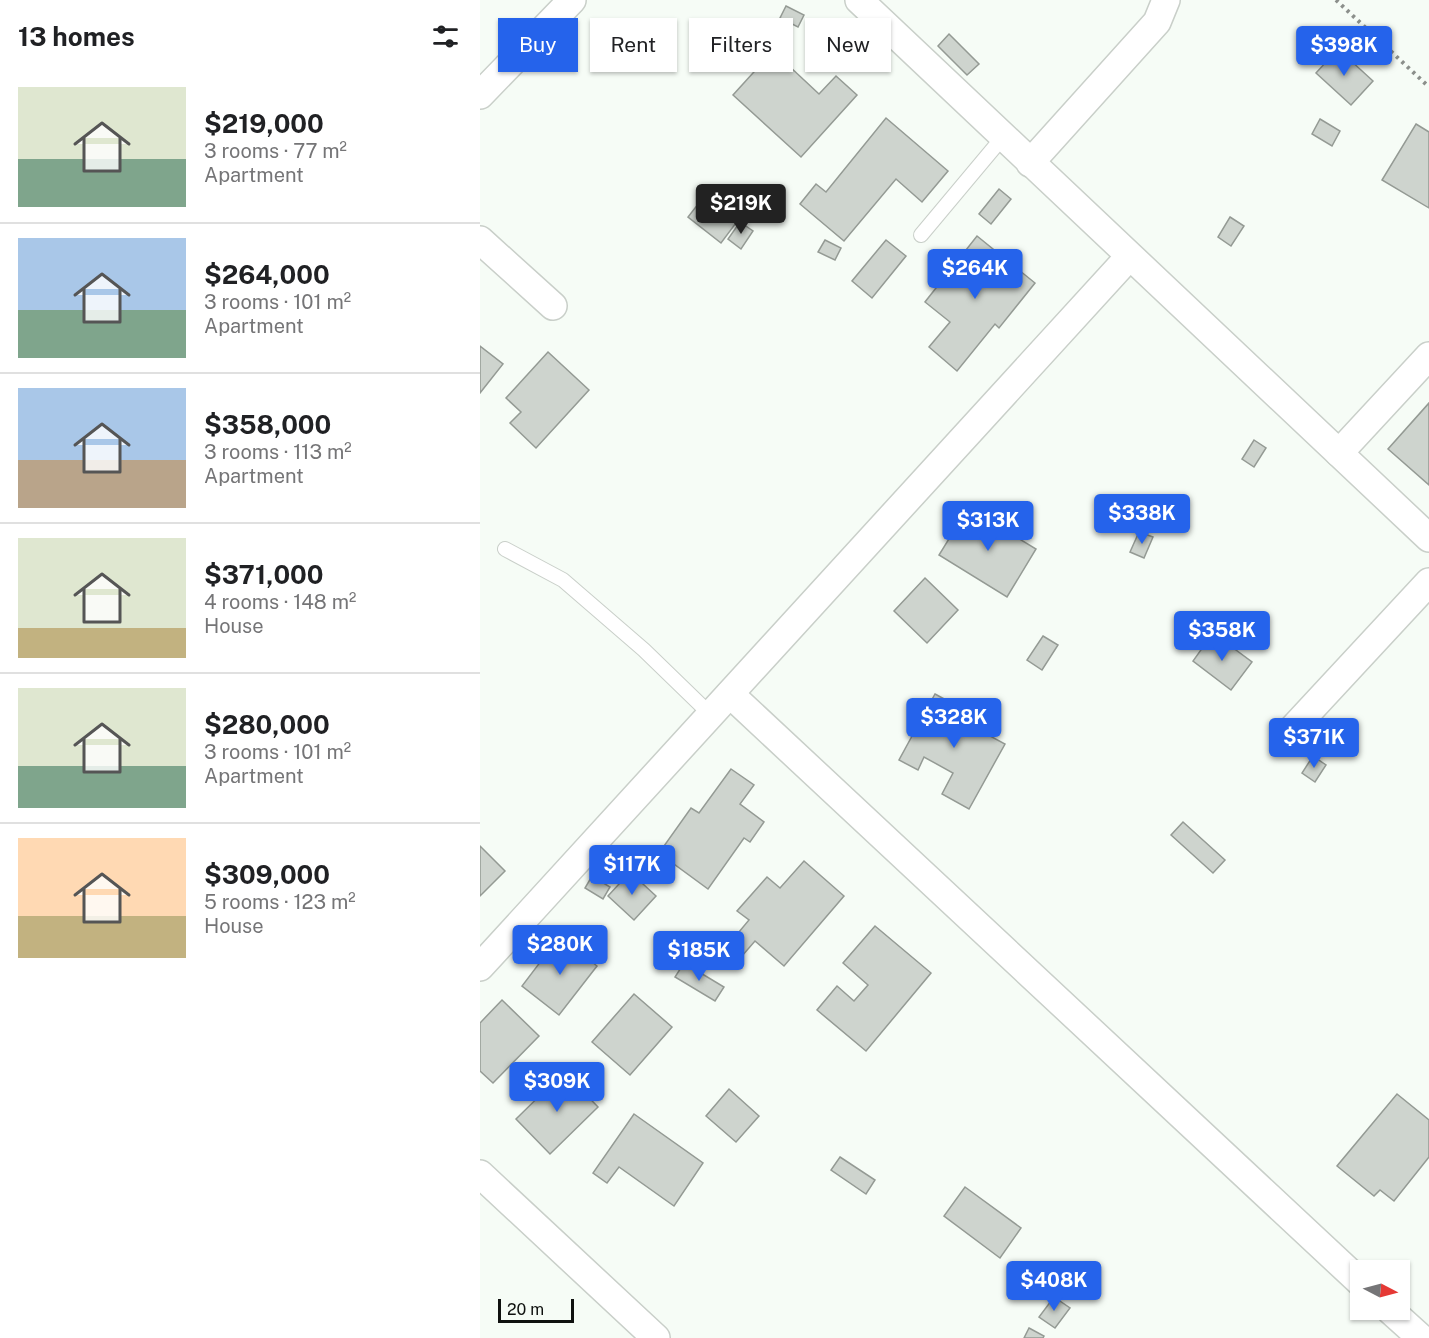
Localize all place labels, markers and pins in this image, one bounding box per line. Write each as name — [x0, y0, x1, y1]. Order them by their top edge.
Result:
pin: $398K — [1302, 26, 1386, 77]
pin: $219K — [699, 184, 783, 235]
pin: $264K — [933, 249, 1017, 300]
pin: $338K — [1100, 494, 1184, 545]
pin: $313K — [946, 501, 1030, 552]
pin: $358K — [1180, 611, 1264, 662]
pin: $328K — [912, 698, 996, 749]
pin: $371K — [1272, 718, 1356, 769]
pin: $117K — [590, 845, 674, 896]
pin: $280K — [518, 925, 602, 976]
pin: $185K — [657, 931, 741, 982]
pin: $309K — [515, 1062, 599, 1113]
pin: $408K — [1012, 1261, 1096, 1312]

